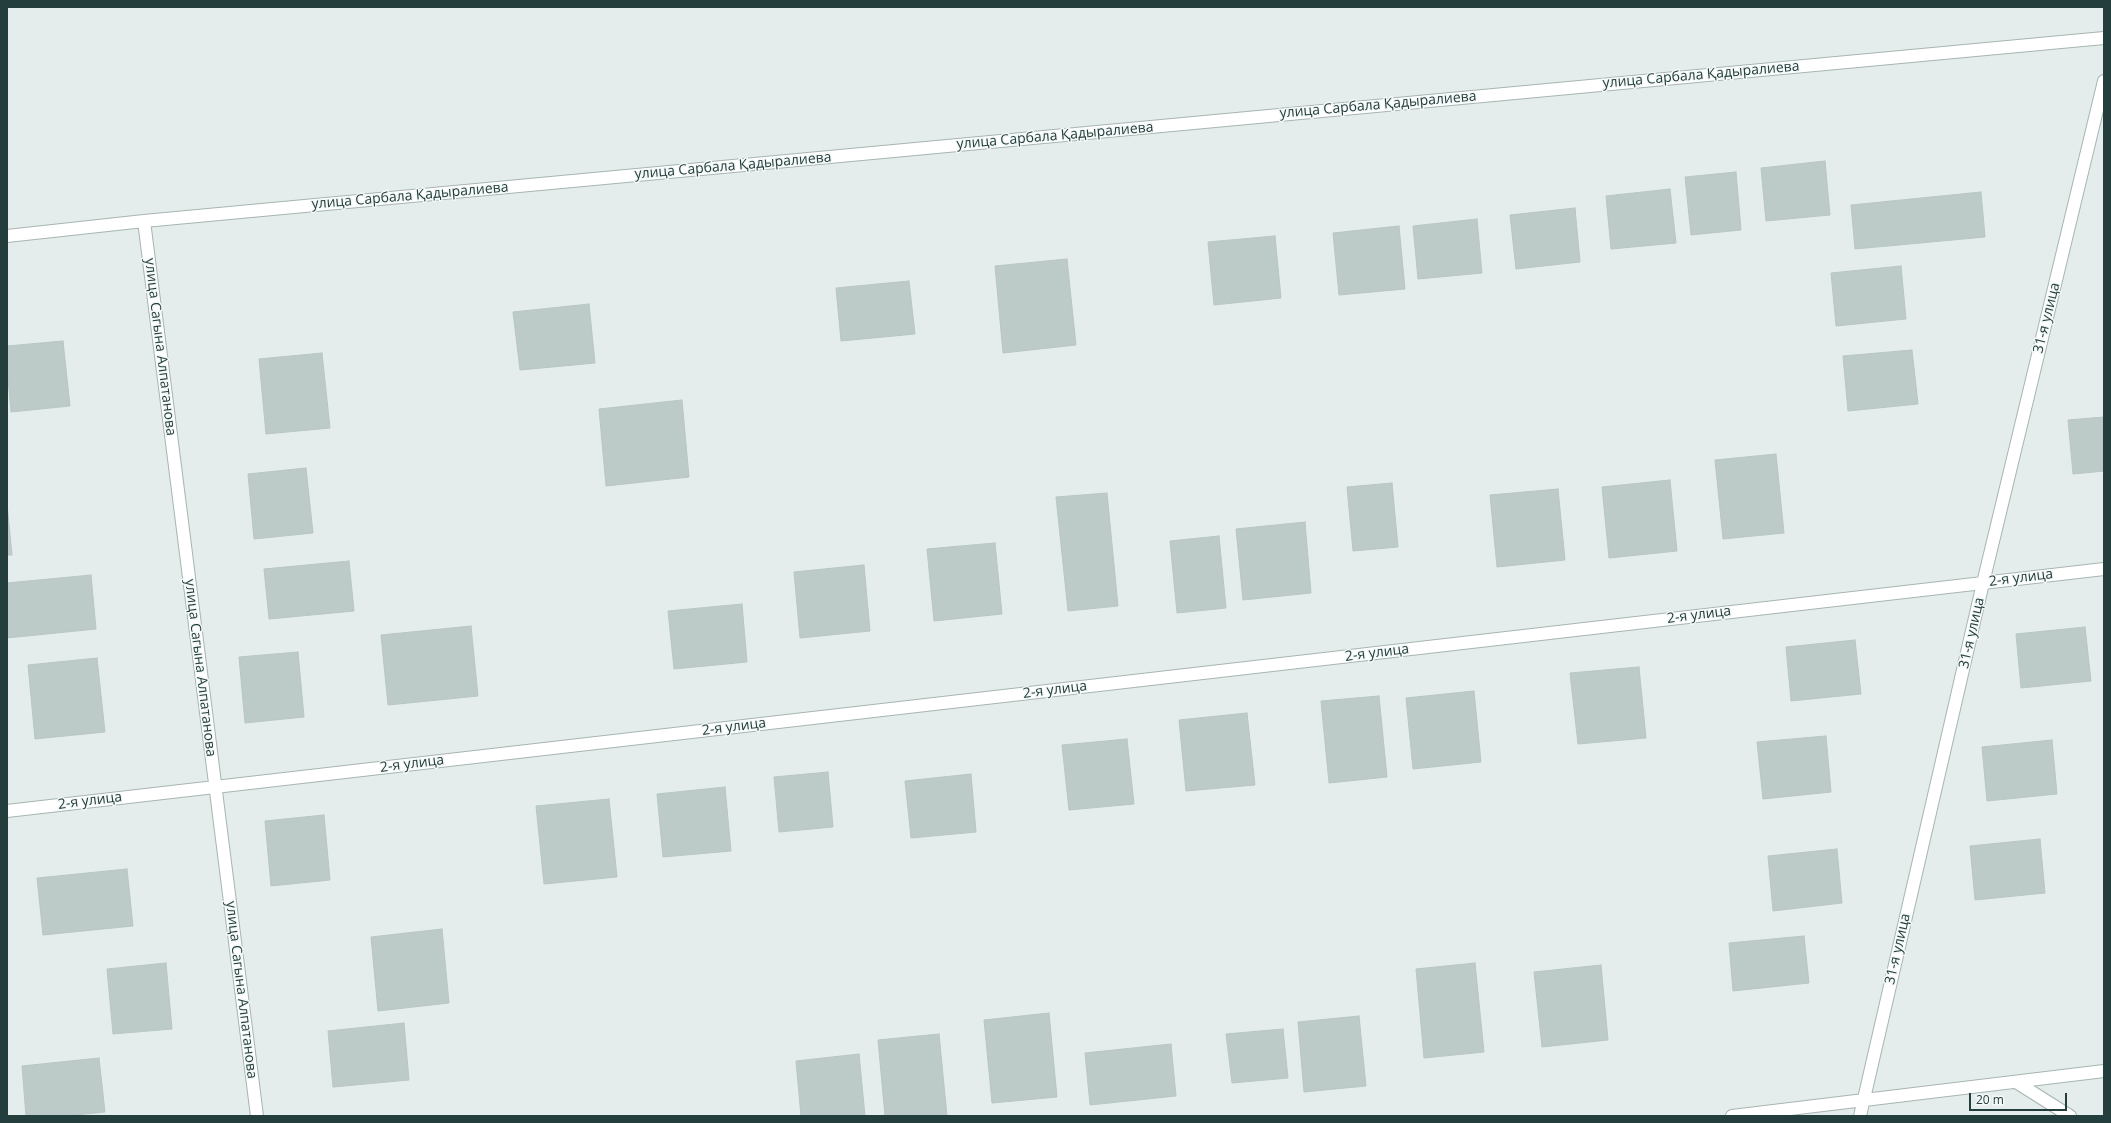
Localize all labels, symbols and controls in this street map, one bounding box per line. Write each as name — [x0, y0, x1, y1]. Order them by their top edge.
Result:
street label: улица Сарбала Қадыралиева — [1602, 58, 1800, 92]
street label: улица Сарбала Қадыралиева — [1279, 88, 1477, 122]
street label: улица Сарбала Қадыралиева — [956, 119, 1154, 153]
street label: улица Сарбала Қадыралиева — [634, 149, 832, 183]
street label: улица Сарбала Қадыралиева — [311, 179, 509, 213]
street label: улица Сагына Алпатанова — [141, 257, 179, 437]
street label: 31-я улица — [2030, 281, 2064, 355]
street label: 2-я улица — [1988, 566, 2054, 590]
street label: улица Сагына Алпатанова — [181, 578, 219, 758]
street label: 31-я улица — [1956, 596, 1988, 670]
street label: 2-я улица — [1666, 603, 1732, 627]
street label: 2-я улица — [1344, 641, 1410, 665]
street label: 2-я улица — [1022, 678, 1088, 702]
street label: 2-я улица — [701, 715, 767, 739]
street label: 2-я улица — [379, 752, 445, 776]
street label: 2-я улица — [57, 789, 123, 813]
street label: улица Сагына Алпатанова — [222, 900, 260, 1080]
street label: 31-я улица — [1882, 912, 1914, 986]
scale bar — [1971, 1085, 2069, 1111]
text: 20 m — [1976, 1091, 2004, 1108]

